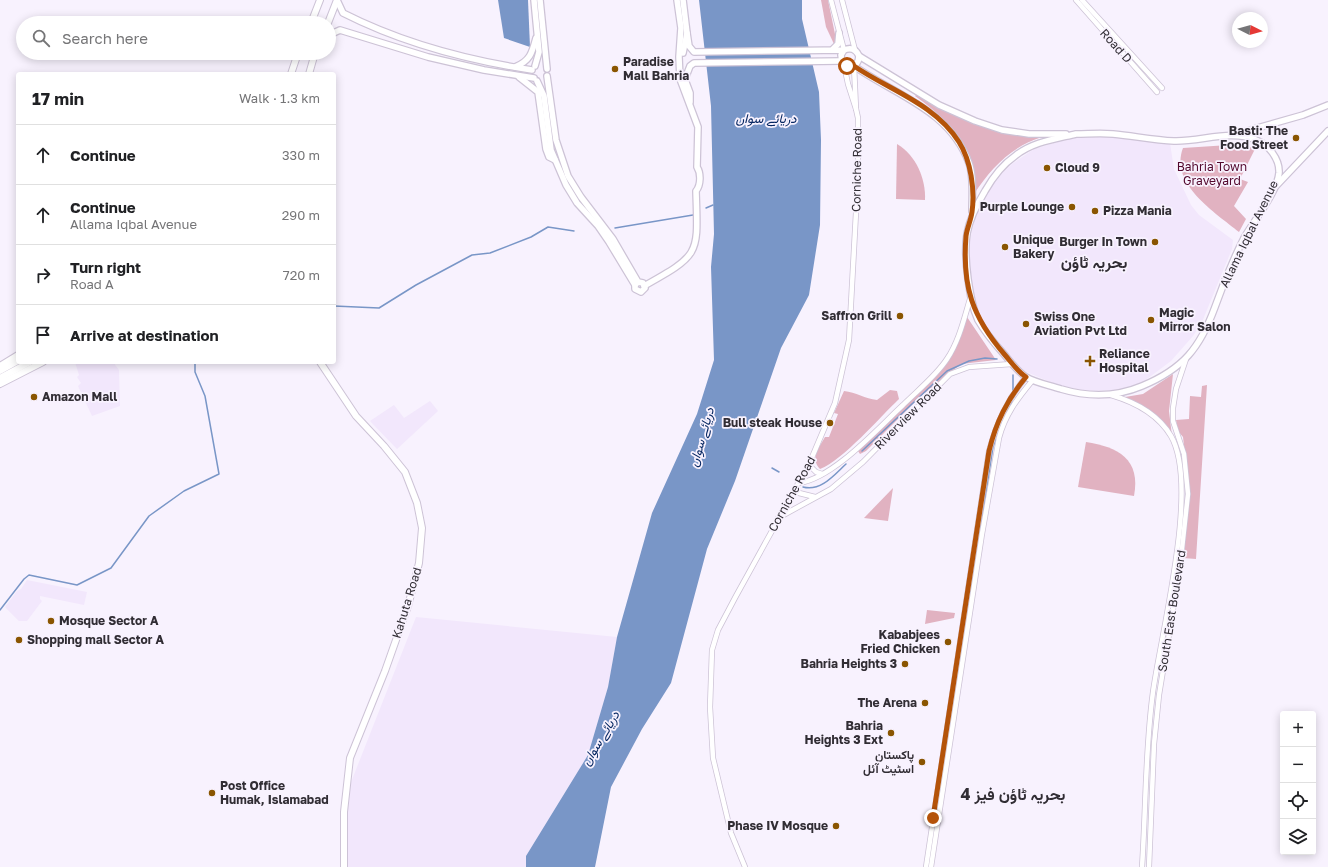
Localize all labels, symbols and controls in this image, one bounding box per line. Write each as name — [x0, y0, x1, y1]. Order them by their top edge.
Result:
north arrow — [1232, 12, 1268, 48]
search box — [16, 16, 336, 60]
street label: Road D — [1097, 25, 1136, 66]
icon: search — [30, 27, 52, 49]
text: Search here — [62, 29, 148, 47]
place label: Paradise Mall Bahria — [623, 54, 689, 83]
route start — [838, 57, 856, 75]
marker: Paradise Mall Bahria — [610, 64, 620, 74]
text: 17 min — [32, 88, 84, 109]
text: Walk · 1.3 km — [239, 90, 320, 106]
water label: دریائے سواں — [735, 110, 797, 127]
place label: Basti: The Food Street — [1220, 123, 1288, 152]
street label: Corniche Road — [848, 128, 865, 212]
marker: Basti: The Food Street — [1291, 133, 1301, 143]
icon: ahead — [32, 144, 54, 166]
text: Continue — [70, 146, 136, 164]
text: 330 m — [282, 147, 320, 163]
park label: Bahria Town Graveyard — [1177, 159, 1247, 188]
place label: Cloud 9 — [1055, 160, 1100, 175]
marker: Cloud 9 — [1042, 163, 1052, 173]
street label: Allama Iqbal Avenue — [1216, 178, 1281, 290]
text: Continue — [70, 198, 136, 216]
place label: Purple Lounge — [980, 199, 1064, 214]
marker: Purple Lounge — [1067, 202, 1077, 212]
place label: Pizza Mania — [1103, 203, 1172, 218]
icon: ahead — [32, 204, 54, 226]
marker: Pizza Mania — [1090, 206, 1100, 216]
text: 290 m — [282, 207, 320, 223]
text: Allama Iqbal Avenue — [70, 216, 197, 232]
place label: Unique Bakery — [1013, 232, 1055, 261]
place label: Burger In Town — [1059, 234, 1147, 249]
marker: Burger In Town — [1150, 237, 1160, 247]
marker: Unique Bakery — [1000, 242, 1010, 252]
district label: بحریہ ٹاؤن — [1061, 252, 1127, 273]
text: Turn right — [70, 258, 141, 276]
icon: right — [32, 264, 54, 286]
text: 720 m — [283, 267, 320, 283]
text: Road A — [70, 276, 114, 292]
place label: Magic Mirror Salon — [1159, 305, 1230, 334]
place label: Saffron Grill — [821, 308, 892, 323]
place label: Swiss One Aviation Pvt Ltd — [1034, 309, 1127, 338]
marker: Saffron Grill — [895, 311, 905, 321]
marker: Magic Mirror Salon — [1146, 315, 1156, 325]
marker: Swiss One Aviation Pvt Ltd — [1021, 319, 1031, 329]
icon: arrive — [32, 324, 54, 346]
text: Arrive at destination — [70, 326, 219, 344]
place label: Reliance Hospital — [1099, 346, 1150, 375]
marker: Reliance Hospital — [1084, 355, 1096, 367]
street label: Riverview Road — [871, 379, 944, 452]
place label: Amazon Mall — [42, 389, 117, 404]
marker: Amazon Mall — [29, 392, 39, 402]
water label: دریائے سواں — [685, 405, 718, 469]
place label: Bull steak House — [723, 415, 822, 430]
marker: Bull steak House — [825, 418, 835, 428]
street label: Corniche Road — [765, 453, 818, 534]
street label: South East Boulevard — [1154, 549, 1189, 673]
street label: Kahuta Road — [389, 565, 424, 640]
place label: Mosque Sector A — [59, 613, 159, 628]
marker: Mosque Sector A — [46, 616, 56, 626]
place label: Kababjees Fried Chicken — [860, 627, 940, 656]
place label: Shopping mall Sector A — [27, 632, 164, 647]
marker: Shopping mall Sector A — [14, 635, 24, 645]
marker: Kababjees Fried Chicken — [943, 637, 953, 647]
place label: Bahria Heights 3 — [800, 656, 897, 671]
marker: Bahria Heights 3 — [900, 659, 910, 669]
place label: The Arena — [858, 695, 917, 710]
marker: The Arena — [920, 698, 930, 708]
water label: دریائے سواں — [577, 707, 624, 769]
map controls — [1280, 711, 1316, 855]
button: + — [1280, 711, 1316, 747]
place label: Bahria Heights 3 Ext — [805, 718, 883, 747]
marker: Bahria Heights 3 Ext — [886, 728, 896, 738]
place label: پاکستان اسٹیٹ آئل — [863, 747, 914, 776]
button: − — [1280, 747, 1316, 783]
marker: پاکستان اسٹیٹ آئل — [917, 757, 927, 767]
place label: Post Office Humak, Islamabad — [220, 778, 329, 807]
button: locate — [1280, 783, 1316, 819]
district label: بحریہ ٹاؤن فیز 4 — [961, 784, 1066, 805]
marker: Post Office Humak, Islamabad — [207, 788, 217, 798]
route end — [924, 809, 942, 827]
place label: Phase IV Mosque — [727, 818, 828, 833]
button: layers — [1280, 819, 1316, 855]
marker: Phase IV Mosque — [831, 821, 841, 831]

